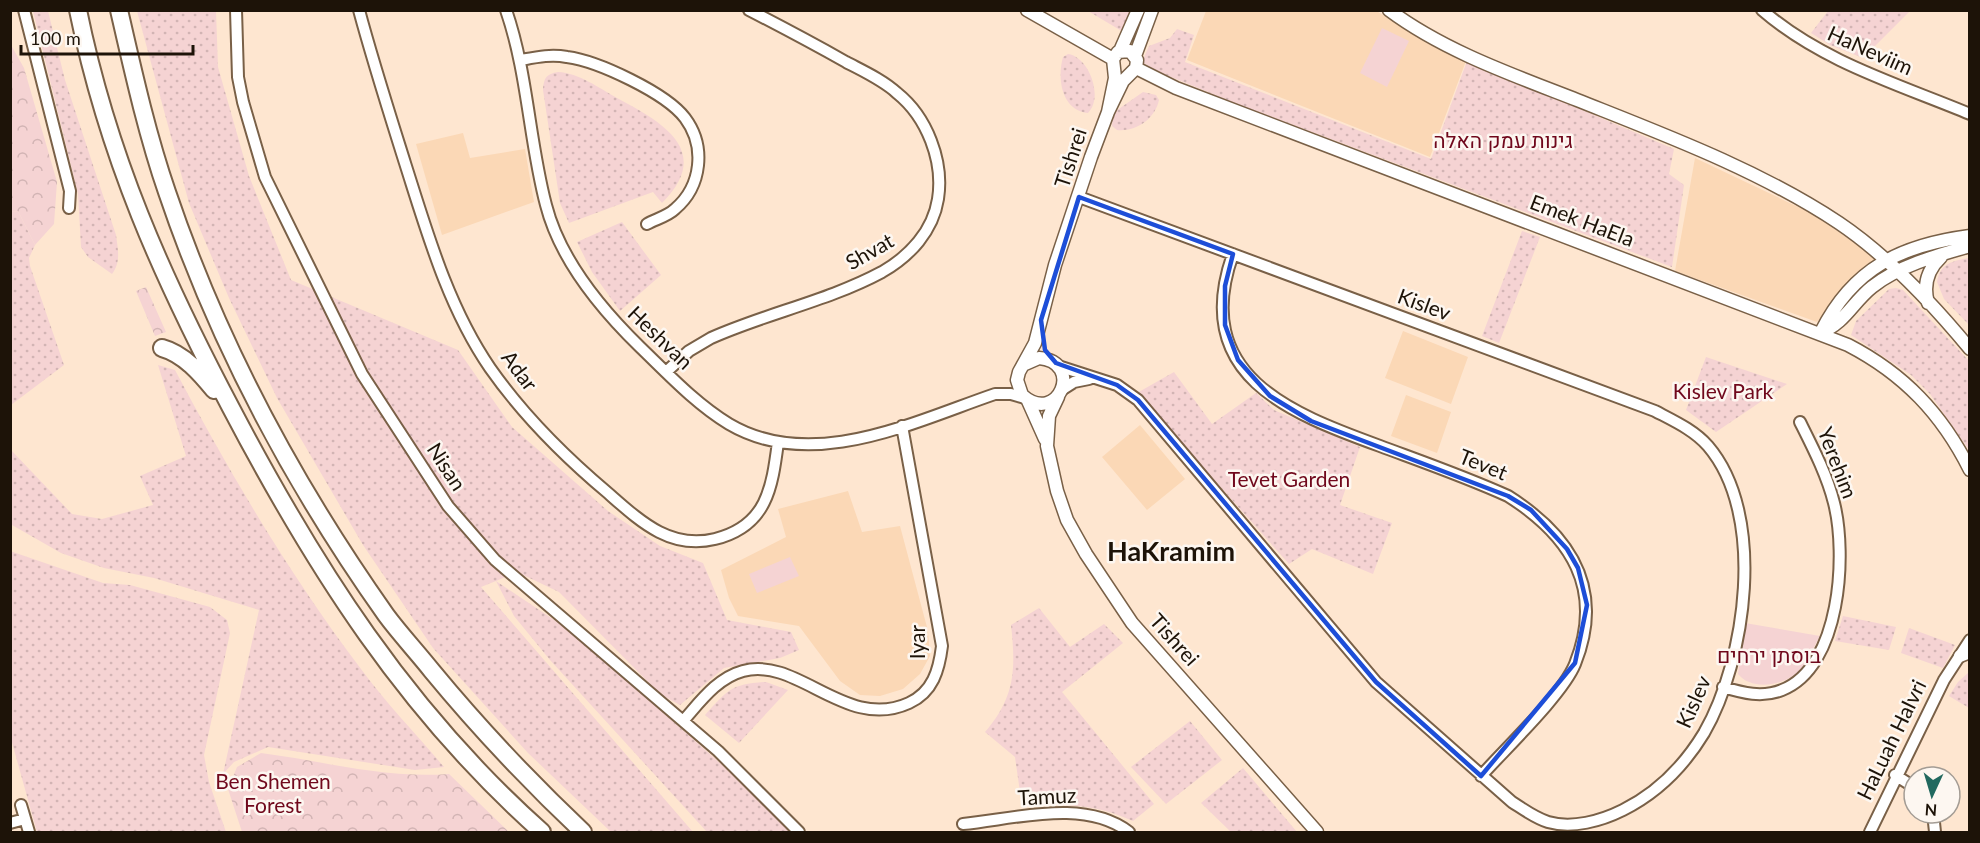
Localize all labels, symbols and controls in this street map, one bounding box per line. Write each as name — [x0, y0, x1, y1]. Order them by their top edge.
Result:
scale bar — [21, 18, 194, 56]
street label: HaNeviim — [1824, 20, 1917, 79]
text: 100 m — [30, 27, 81, 49]
street label: Tishrei — [1048, 124, 1091, 191]
park label: גינות עמק האלה — [1433, 127, 1573, 152]
street label: Emek HaEla — [1527, 188, 1638, 251]
street label: Shvat — [841, 227, 898, 274]
street label: Kislev — [1395, 282, 1455, 325]
street label: Heshvan — [624, 300, 699, 374]
street label: Adar — [497, 345, 544, 395]
park label: Kislev Park — [1673, 378, 1774, 403]
street label: Yerehim — [1813, 423, 1863, 502]
street label: Nisan — [423, 437, 472, 495]
street label: Tevet — [1456, 443, 1512, 485]
park label: Tevet Garden — [1228, 466, 1350, 491]
district label: HaKramim — [1107, 534, 1235, 567]
street label: Tishrei — [1145, 608, 1205, 670]
street label: Iyar — [904, 624, 929, 659]
park label: בוסתן ירחים — [1717, 642, 1821, 667]
street label: Kislev — [1670, 671, 1715, 731]
street label: HaLuah HaIvri — [1851, 675, 1930, 803]
north arrow — [1902, 765, 1962, 825]
park label: Ben Shemen Forest — [215, 768, 331, 817]
street label: Tamuz — [1017, 781, 1077, 810]
text: N — [1924, 801, 1938, 820]

